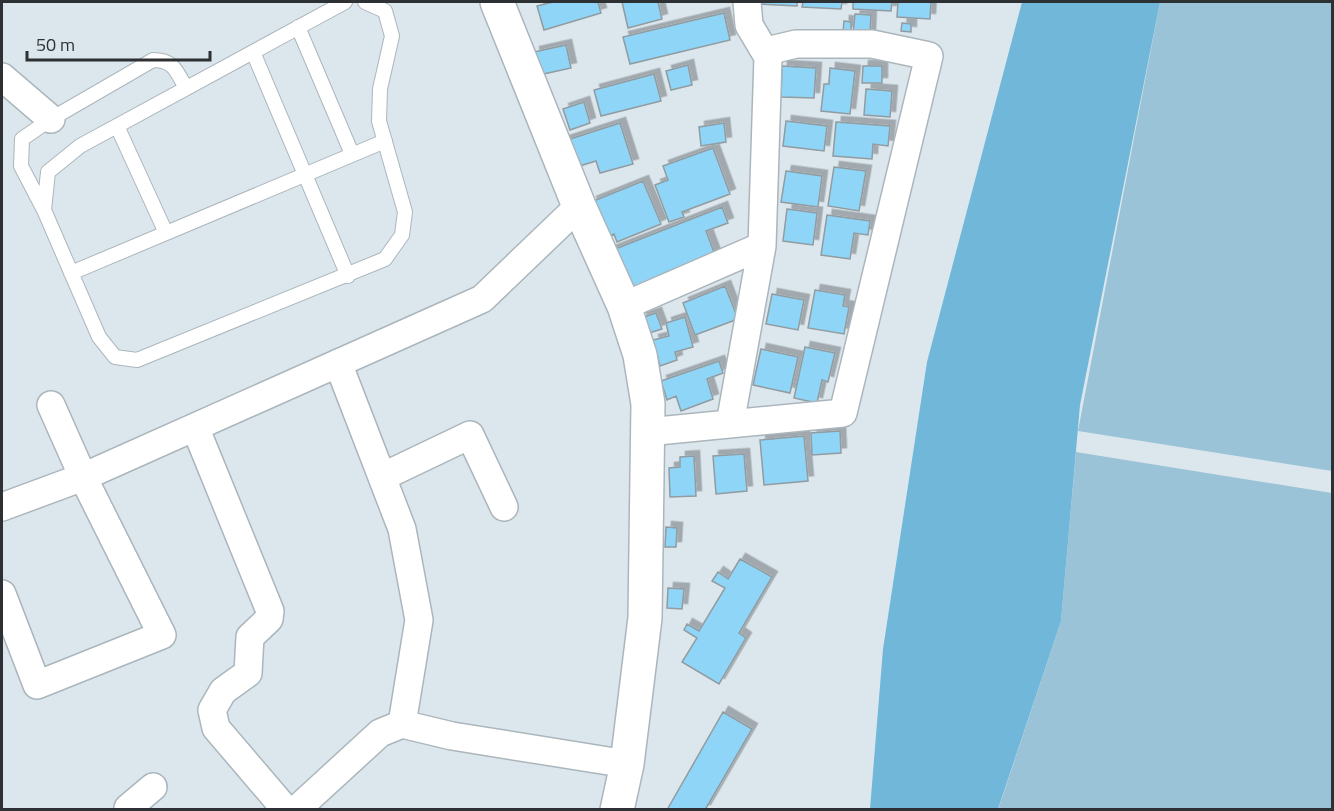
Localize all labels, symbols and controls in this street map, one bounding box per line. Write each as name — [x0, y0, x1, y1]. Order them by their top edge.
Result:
scale bar — [27, 24, 210, 62]
text: 50 m — [36, 31, 75, 58]

